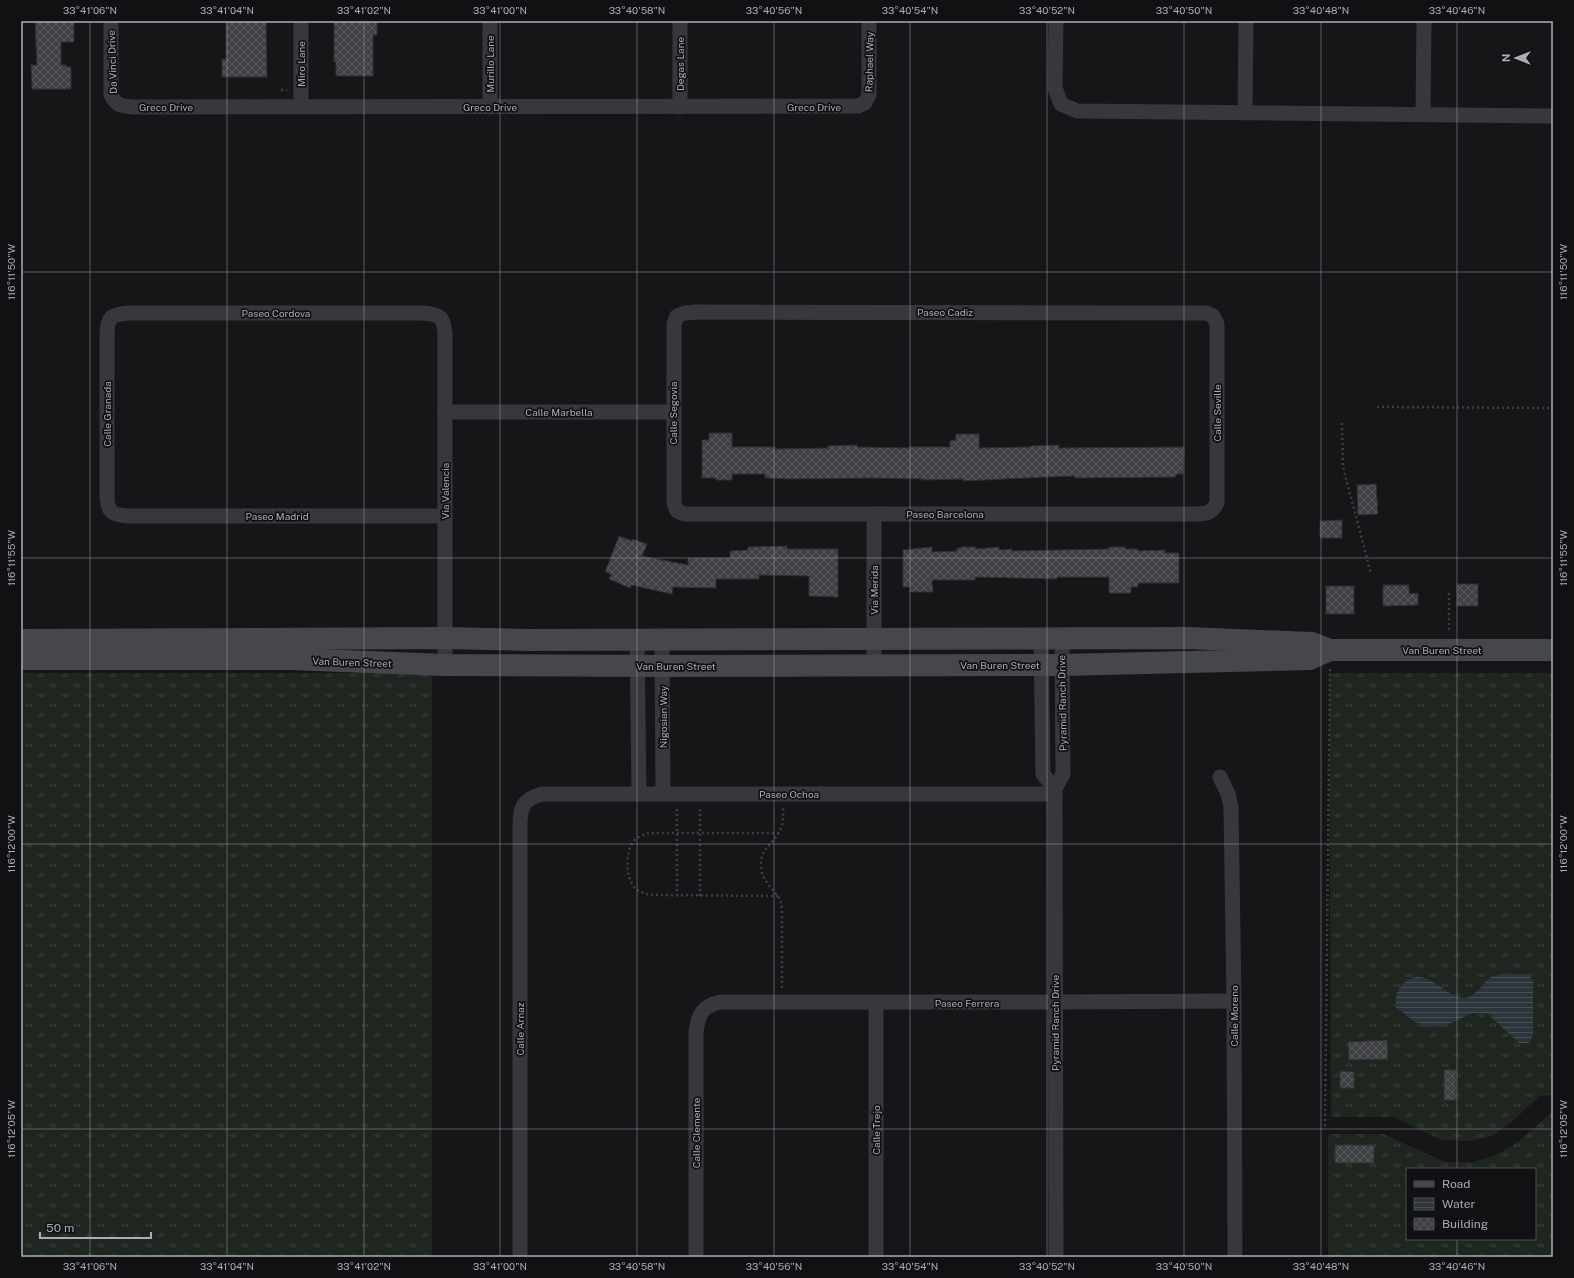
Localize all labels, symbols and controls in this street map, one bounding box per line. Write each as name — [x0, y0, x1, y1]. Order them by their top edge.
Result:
text: 33°41'06"N — [63, 4, 117, 16]
text: 33°41'04"N — [200, 4, 254, 16]
text: 33°41'02"N — [337, 4, 391, 16]
text: 33°41'00"N — [473, 4, 527, 16]
text: 33°40'58"N — [609, 4, 665, 16]
text: 33°40'56"N — [746, 4, 802, 16]
text: 33°40'54"N — [882, 4, 938, 16]
text: 33°40'52"N — [1019, 4, 1075, 16]
text: 33°40'50"N — [1156, 4, 1212, 16]
text: 33°40'48"N — [1293, 4, 1349, 16]
text: 33°40'46"N — [1429, 4, 1485, 16]
street label: Da Vinci Drive — [105, 30, 119, 94]
street label: Raphael Way — [862, 31, 876, 92]
street label: Murillo Lane — [484, 35, 496, 93]
street label: Degas Lane — [674, 37, 686, 91]
north arrow — [1496, 38, 1536, 78]
street label: Miro Lane — [295, 41, 307, 87]
text: N — [1500, 54, 1512, 62]
street label: Greco Drive — [139, 101, 193, 113]
street label: Greco Drive — [463, 101, 517, 113]
street label: Greco Drive — [787, 101, 841, 113]
text: 116°11'50"W — [5, 244, 17, 300]
text: 116°11'50"W — [1557, 244, 1569, 300]
street label: Paseo Cadiz — [917, 306, 973, 318]
street label: Paseo Cordova — [242, 307, 310, 319]
street label: Calle Granada — [101, 381, 113, 447]
street label: Calle Segovia — [667, 381, 679, 445]
street label: Calle Seville — [1211, 384, 1223, 442]
street label: Calle Marbella — [525, 406, 593, 418]
street label: Via Valencia — [439, 463, 451, 519]
street label: Paseo Barcelona — [906, 508, 984, 520]
street label: Paseo Madrid — [245, 510, 309, 522]
text: 116°11'55"W — [5, 529, 17, 586]
text: 116°11'55"W — [1557, 529, 1569, 586]
street label: Via Merida — [868, 565, 880, 615]
street label: Van Buren Street — [1402, 644, 1482, 656]
street label: Pyramid Ranch Drive — [1055, 654, 1069, 751]
street label: Van Buren Street — [312, 655, 392, 669]
street label: Van Buren Street — [960, 659, 1040, 671]
street label: Van Buren Street — [636, 660, 716, 672]
street label: Nigosian Way — [657, 685, 669, 748]
street label: Paseo Ochoa — [759, 788, 819, 800]
text: 116°12'00"W — [5, 815, 17, 873]
text: 116°12'00"W — [1557, 815, 1569, 873]
street label: Pyramid Ranch Drive — [1049, 975, 1061, 1071]
street label: Calle Moreno — [1228, 985, 1240, 1047]
street label: Paseo Ferrera — [935, 997, 999, 1009]
street label: Calle Arnaz — [514, 1002, 526, 1056]
street label: Calle Clemente — [690, 1097, 702, 1168]
text: 116°12'05"W — [5, 1100, 17, 1158]
text: 116°12'05"W — [1557, 1100, 1569, 1158]
street label: Calle Trejo — [870, 1105, 882, 1155]
legend — [1406, 1168, 1536, 1240]
text: Road — [1442, 1177, 1470, 1191]
text: Water — [1442, 1197, 1476, 1211]
scale bar — [40, 1214, 151, 1240]
text: Building — [1442, 1217, 1488, 1231]
text: 50 m — [46, 1221, 74, 1235]
text: 33°41'06"N — [63, 1260, 117, 1272]
text: 33°41'04"N — [200, 1260, 254, 1272]
text: 33°41'02"N — [337, 1260, 391, 1272]
text: 33°41'00"N — [473, 1260, 527, 1272]
text: 33°40'58"N — [609, 1260, 665, 1272]
text: 33°40'56"N — [746, 1260, 802, 1272]
text: 33°40'54"N — [882, 1260, 938, 1272]
text: 33°40'52"N — [1019, 1260, 1075, 1272]
text: 33°40'50"N — [1156, 1260, 1212, 1272]
text: 33°40'48"N — [1293, 1260, 1349, 1272]
text: 33°40'46"N — [1429, 1260, 1485, 1272]

